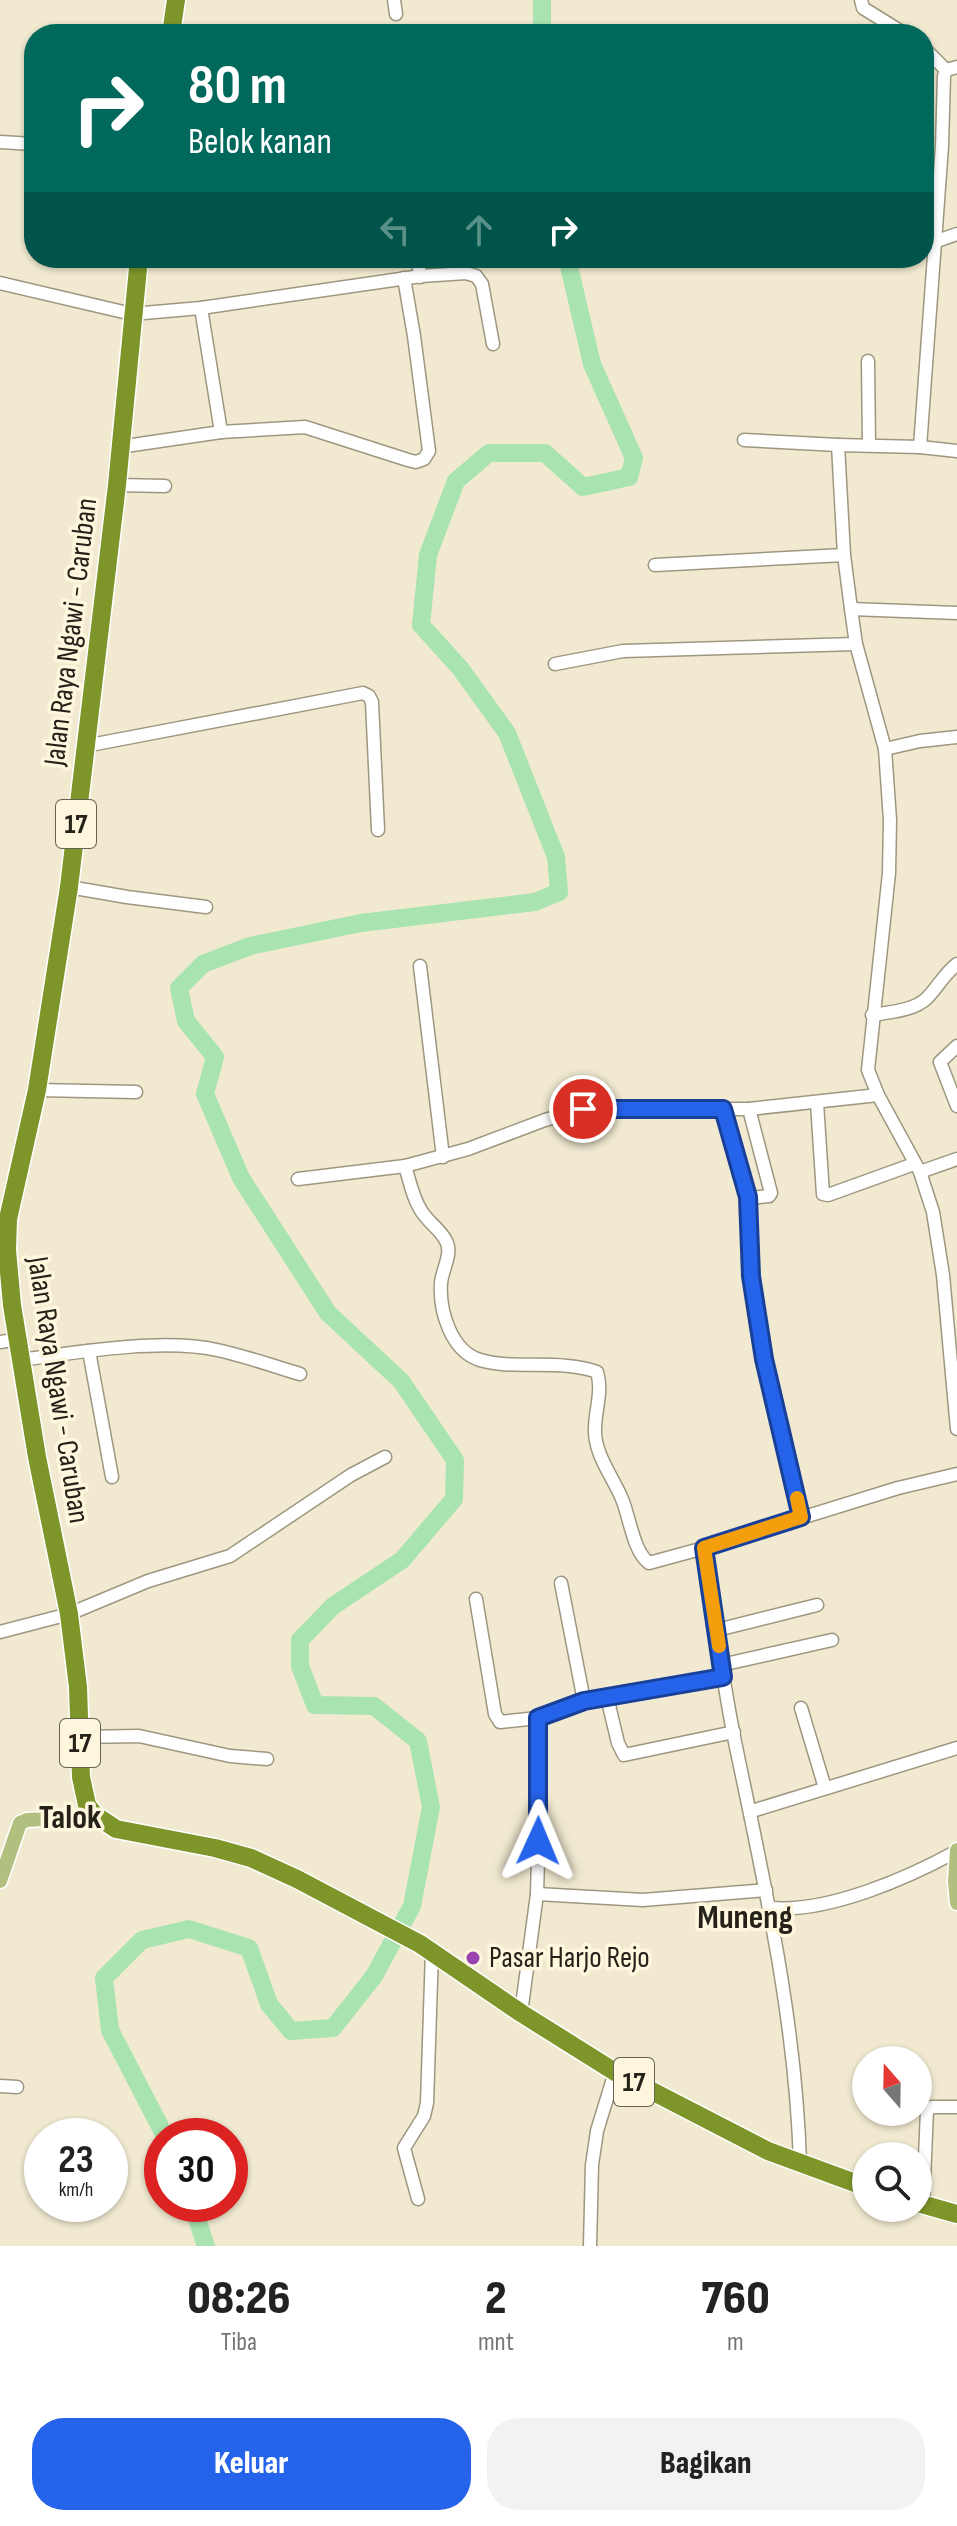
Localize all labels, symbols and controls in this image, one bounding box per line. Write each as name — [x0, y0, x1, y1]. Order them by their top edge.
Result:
text: 80 m — [188, 53, 287, 120]
icon: right — [56, 56, 160, 160]
text: Belok kanan — [188, 121, 332, 164]
icon: left — [373, 208, 417, 252]
icon: ahead — [457, 208, 501, 252]
icon: right — [541, 208, 585, 252]
street label: Jalan Raya Ngawi - Caruban — [37, 496, 105, 769]
road number: 17 — [56, 800, 96, 848]
pin — [549, 1075, 617, 1143]
icon: arrive — [561, 1087, 605, 1131]
street label: Jalan Raya Ngawi - Caruban — [19, 1253, 97, 1526]
road number: 17 — [60, 1719, 100, 1767]
district label: Talok — [39, 1797, 102, 1838]
position arrow — [496, 1799, 580, 1883]
district label: Muneng — [697, 1897, 793, 1938]
place label: Pasar Harjo Rejo — [489, 1940, 650, 1976]
marker: Pasar Harjo Rejo — [464, 1949, 482, 1967]
north arrow — [852, 2046, 932, 2126]
map controls — [852, 2046, 932, 2222]
road number: 17 — [614, 2058, 654, 2106]
speed limit sign: 30 — [144, 2118, 248, 2222]
text: 23 — [58, 2136, 94, 2184]
button: search — [852, 2142, 932, 2222]
text: km/h — [59, 2178, 93, 2202]
text: 08:26 — [187, 2270, 291, 2327]
text: 2 — [485, 2270, 507, 2327]
text: 760 — [701, 2270, 770, 2327]
text: Tiba — [221, 2327, 257, 2358]
text: mnt — [478, 2327, 514, 2358]
text: m — [727, 2327, 744, 2358]
button: Keluar — [32, 2418, 471, 2510]
button: Bagikan — [487, 2418, 925, 2510]

